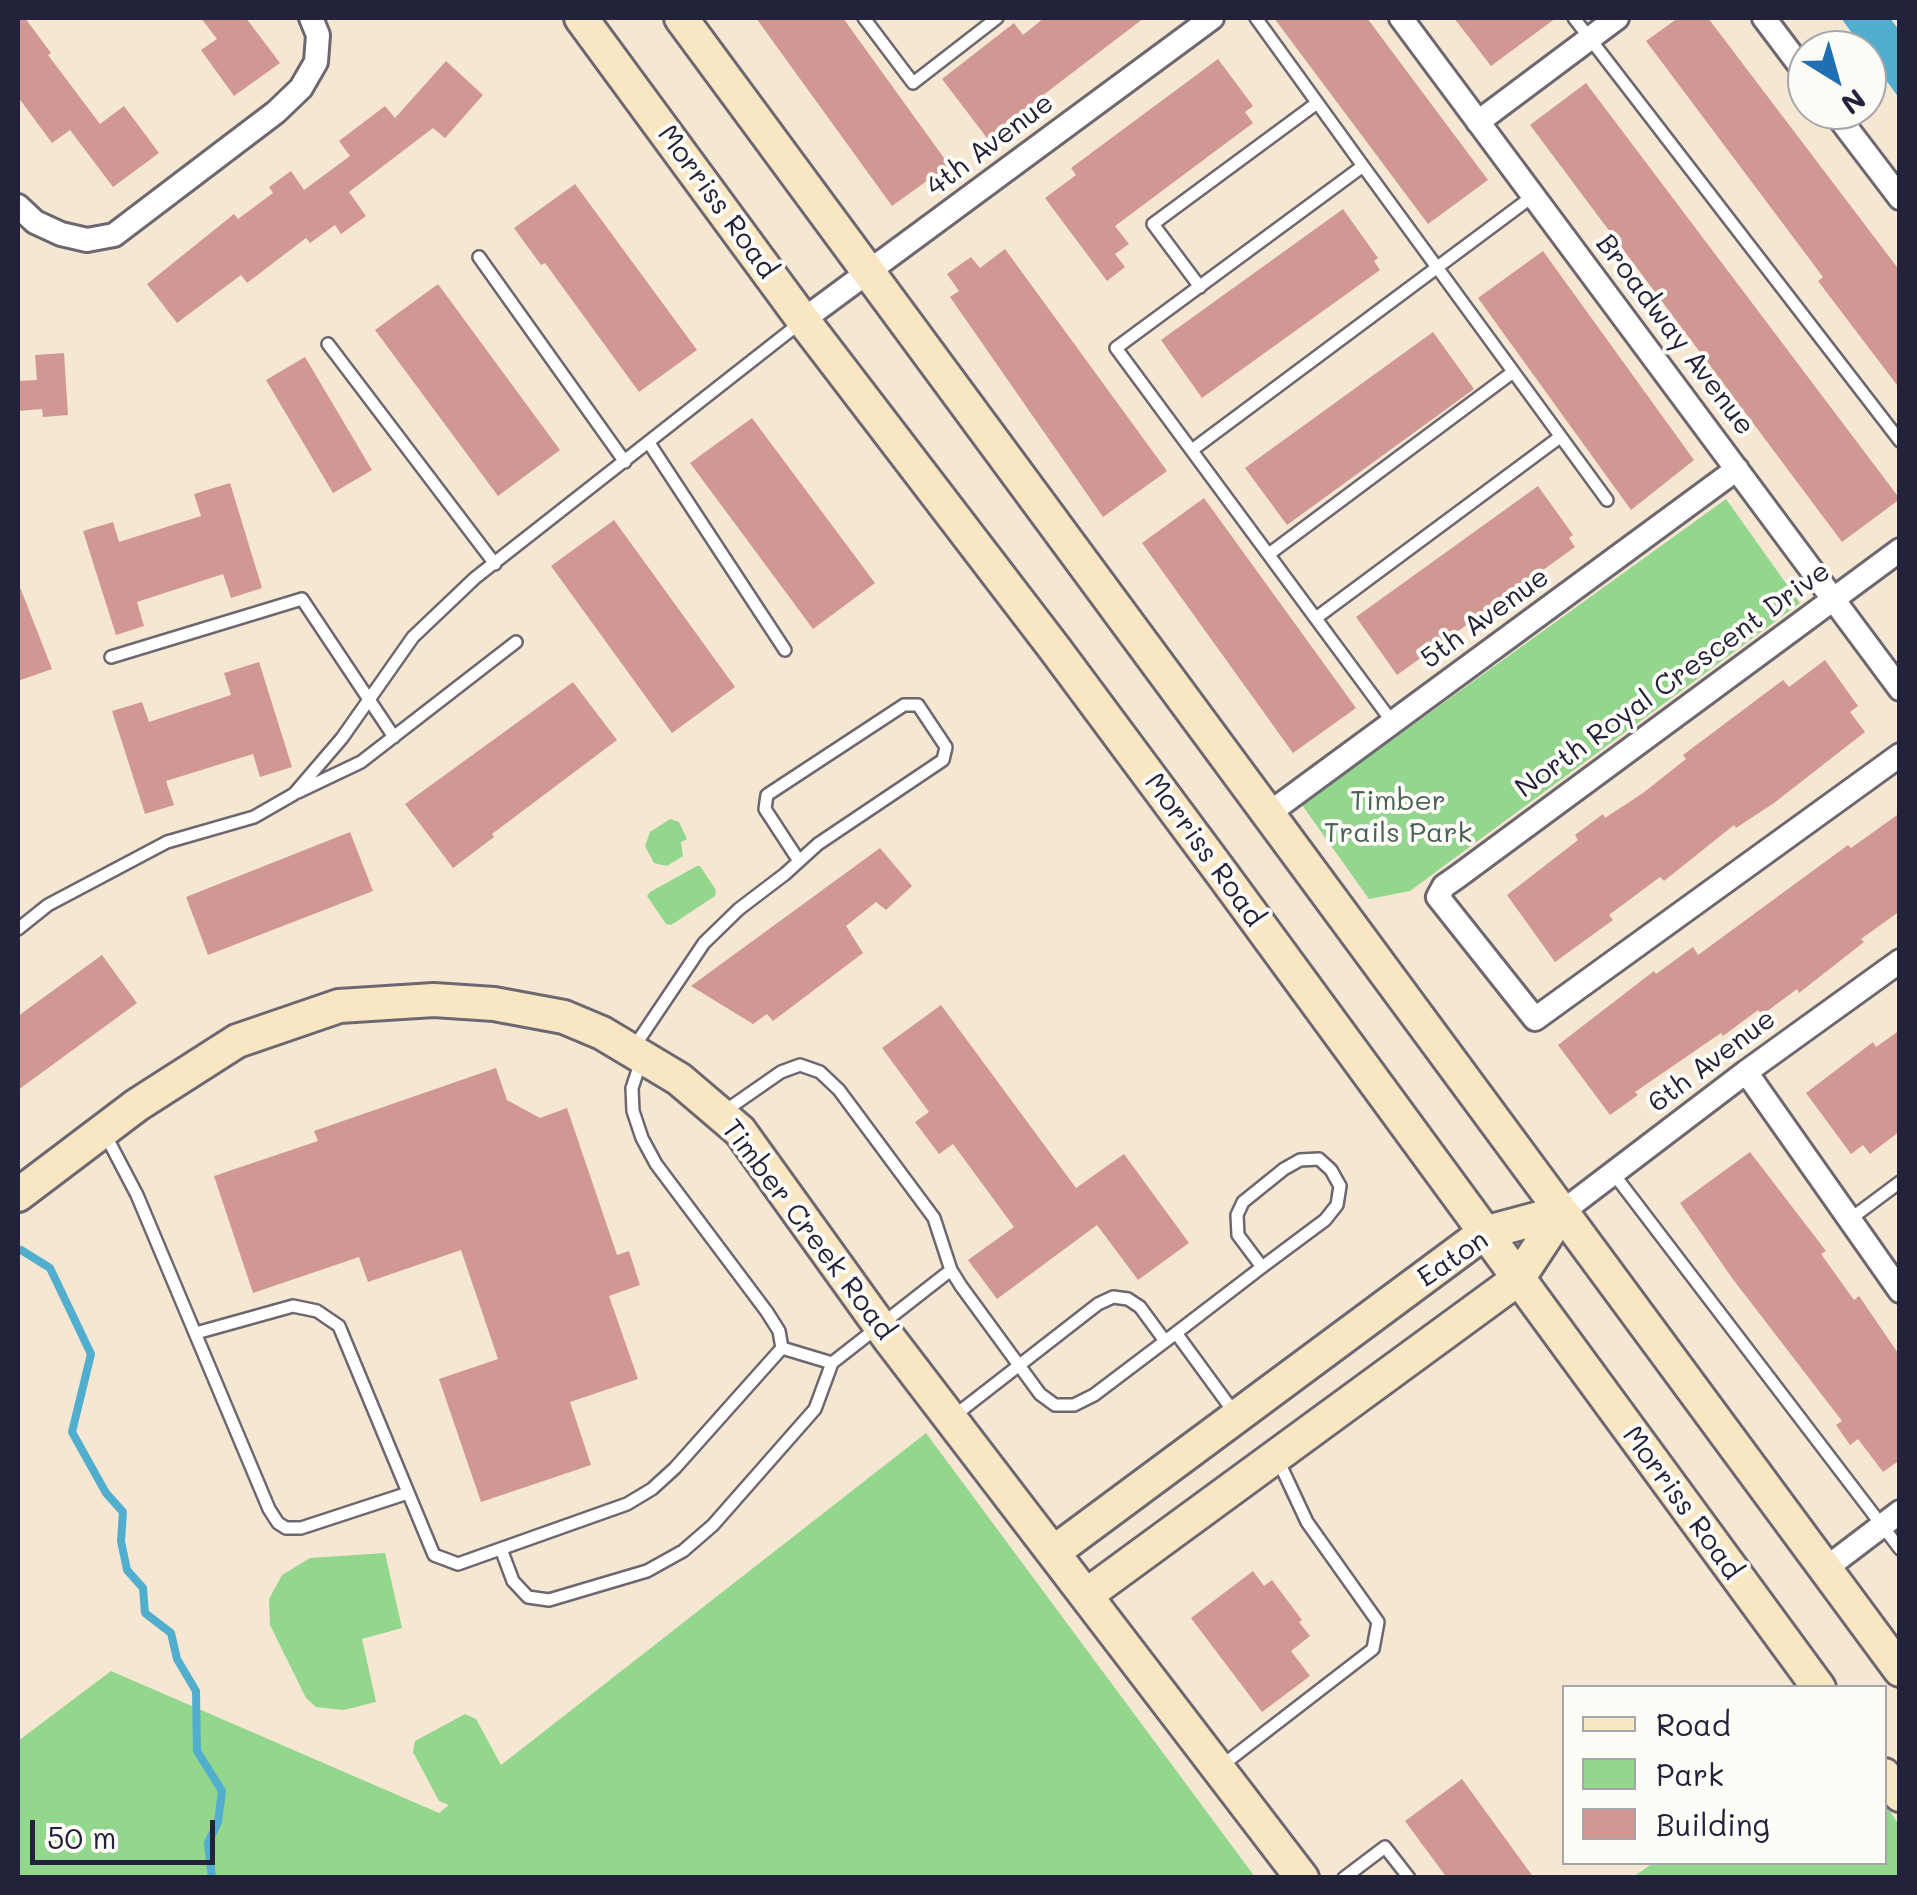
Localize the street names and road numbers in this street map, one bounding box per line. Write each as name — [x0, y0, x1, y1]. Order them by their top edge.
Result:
street label: 4th Avenue — [920, 86, 1060, 204]
street label: Morriss Road — [650, 119, 784, 285]
street label: Broadway Avenue — [1589, 228, 1761, 442]
street label: North Royal Crescent Drive — [1509, 555, 1837, 805]
street label: 5th Avenue — [1414, 560, 1556, 676]
street label: Morriss Road — [1137, 767, 1271, 933]
street label: 6th Avenue — [1642, 1002, 1782, 1120]
street label: Timber Creek Road — [714, 1113, 902, 1347]
street label: Eaton — [1411, 1223, 1495, 1295]
street label: Morriss Road — [1615, 1420, 1749, 1586]

